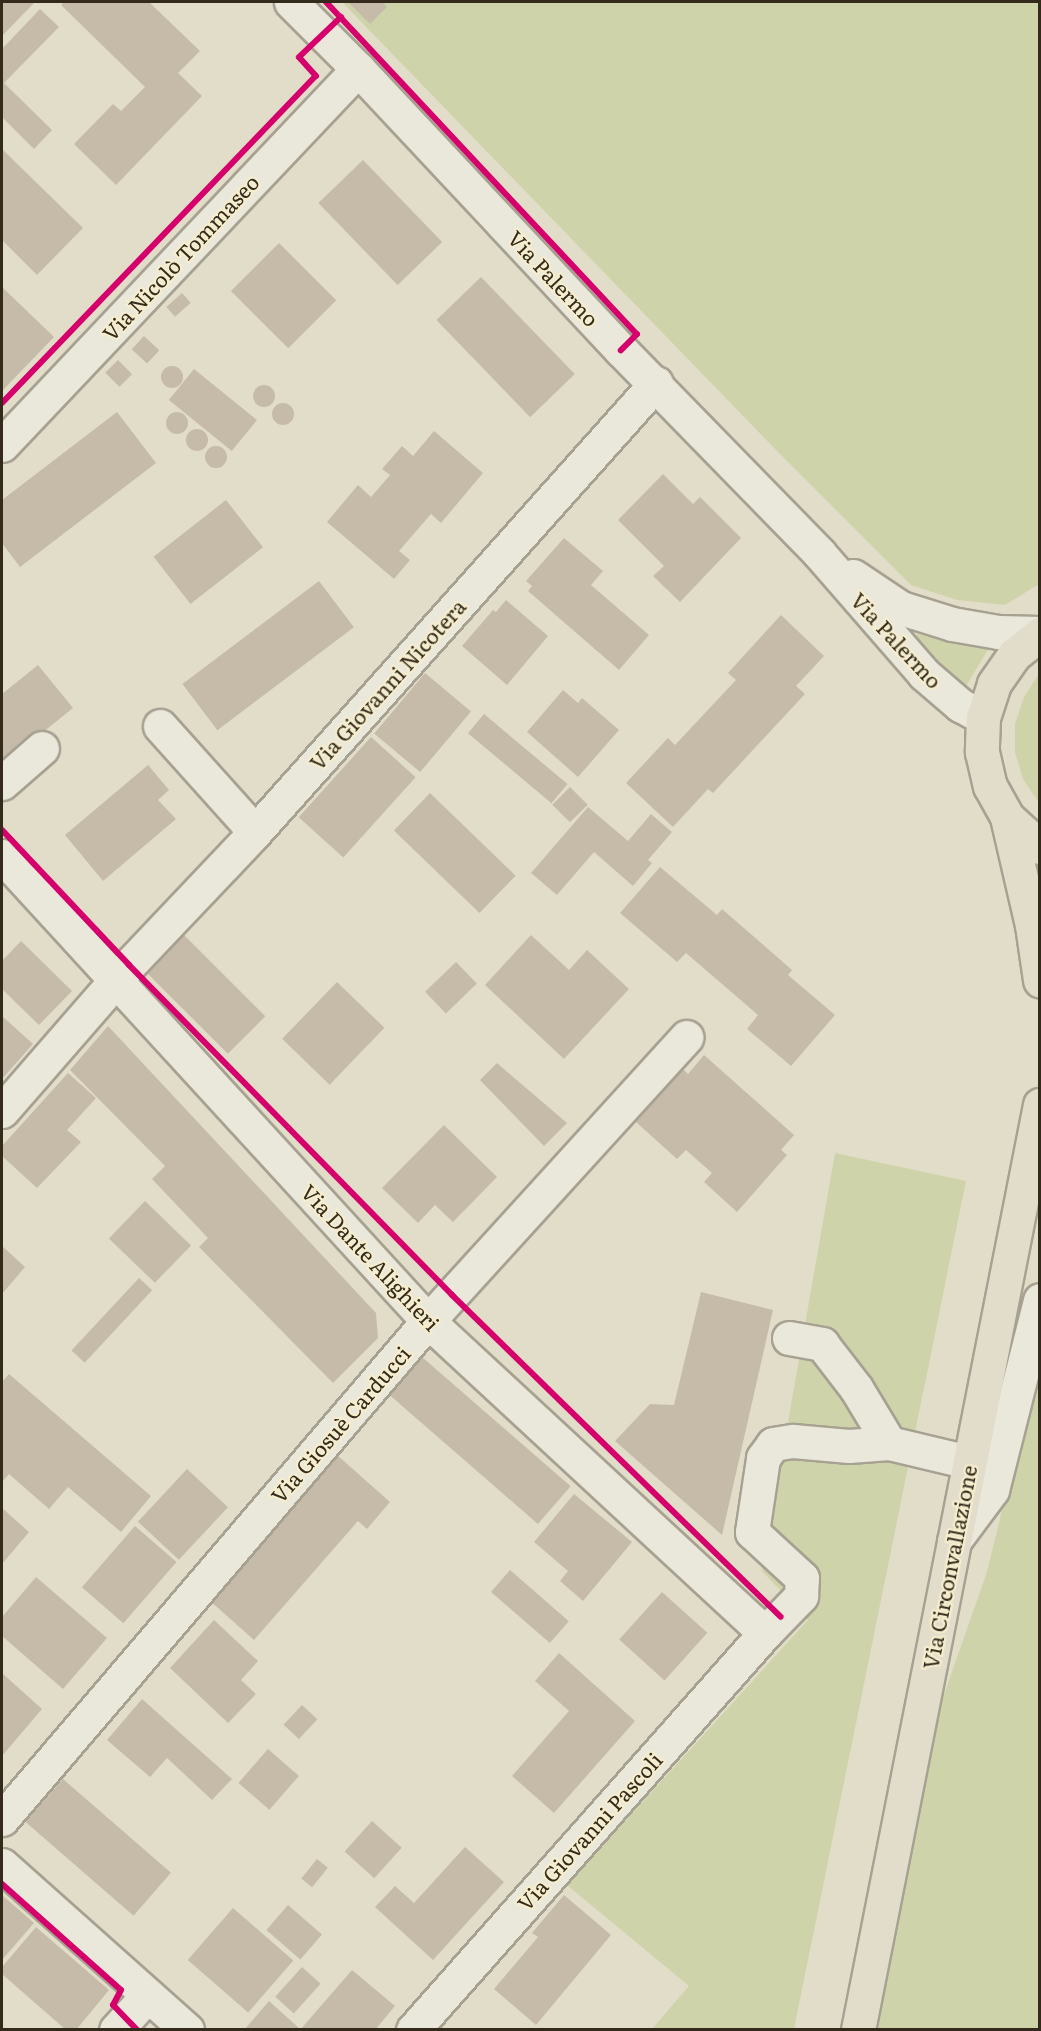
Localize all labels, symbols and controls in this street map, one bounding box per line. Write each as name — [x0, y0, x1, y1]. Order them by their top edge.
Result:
street label: Via Nicolò Tommaseo — [97, 169, 263, 345]
street label: Via Palermo — [503, 225, 605, 331]
street label: Via Palermo — [846, 587, 948, 693]
street label: Via Giovanni Nicotera — [304, 593, 470, 775]
street label: Via Dante Alighieri — [297, 1179, 445, 1335]
street label: Via Giosuè Carducci — [265, 1341, 415, 1507]
street label: Via Circonvallazione — [917, 1463, 981, 1671]
street label: Via Giovanni Pascoli — [511, 1747, 667, 1915]

